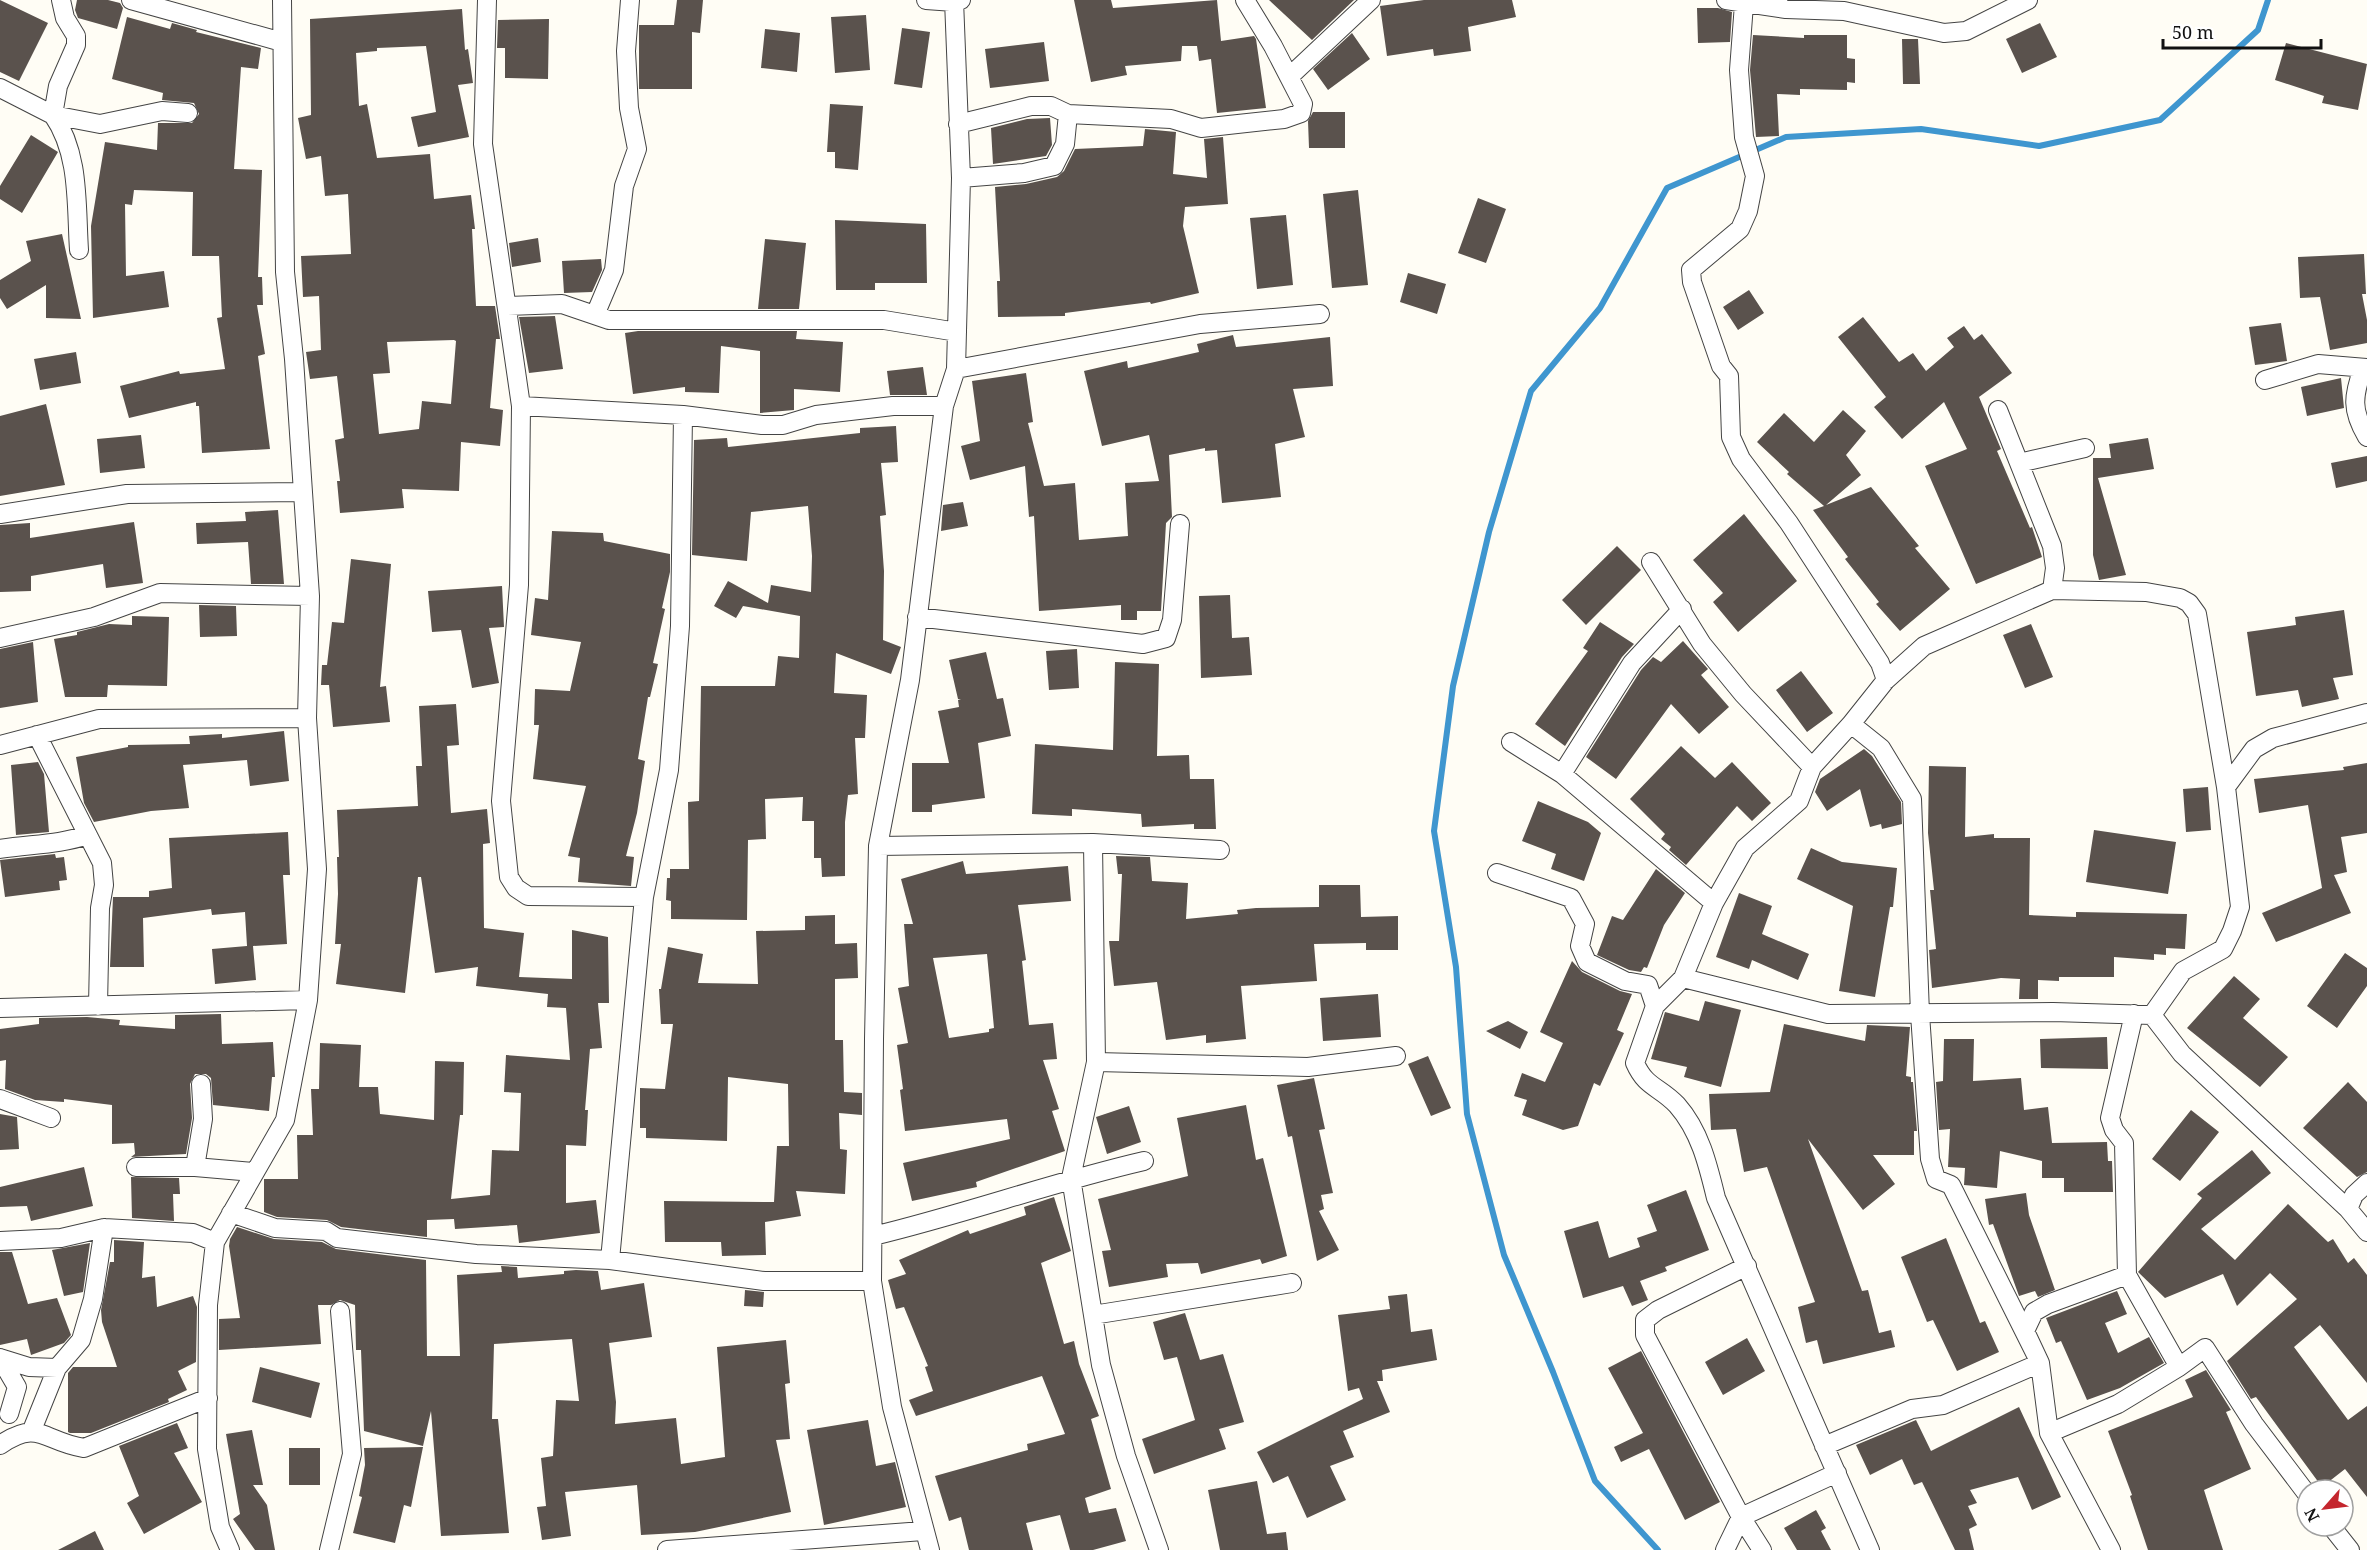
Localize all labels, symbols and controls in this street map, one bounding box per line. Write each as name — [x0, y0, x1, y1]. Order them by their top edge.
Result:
scale bar — [2163, 12, 2320, 50]
text: 50 m — [2172, 20, 2214, 44]
north arrow — [2295, 1478, 2355, 1538]
text: N — [2299, 1504, 2324, 1526]

